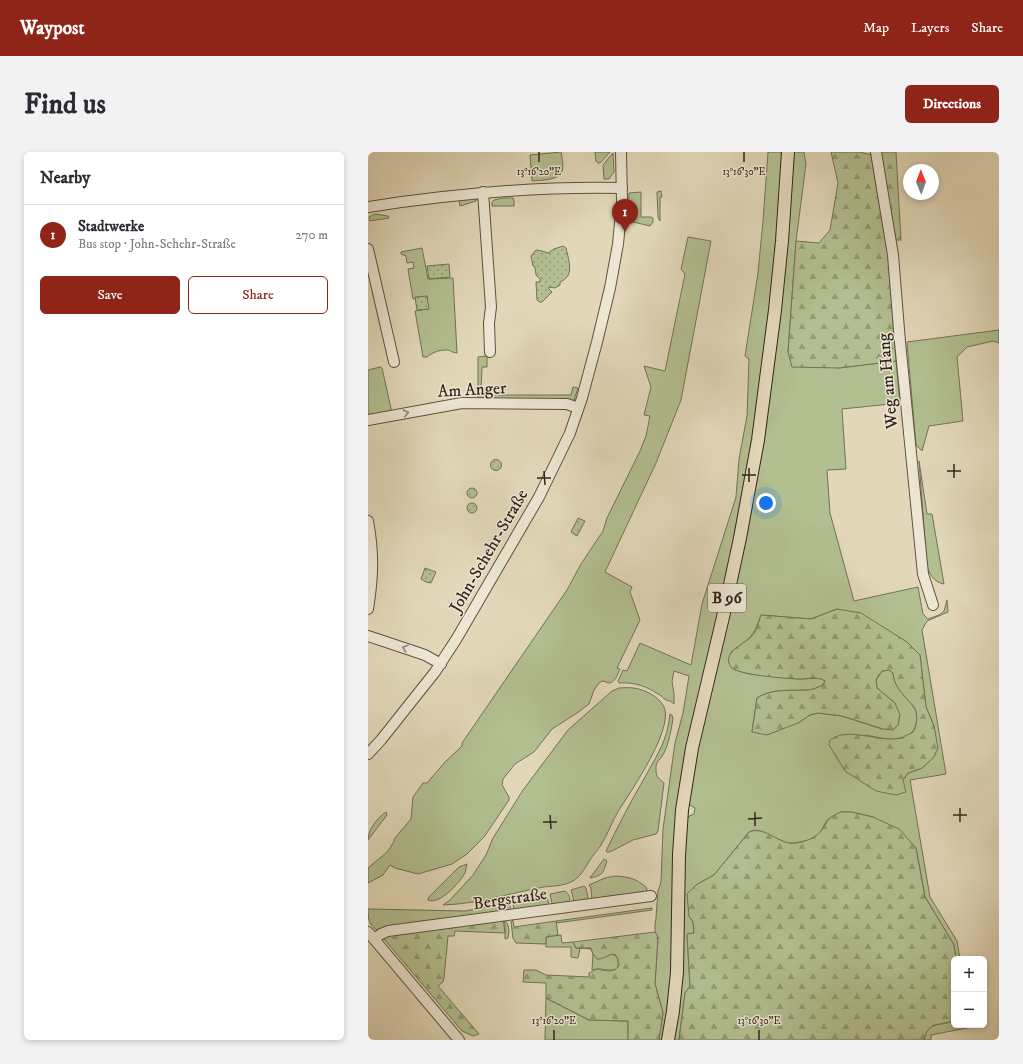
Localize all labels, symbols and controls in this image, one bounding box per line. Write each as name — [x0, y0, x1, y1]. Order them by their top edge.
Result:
text: Waypost — [20, 17, 84, 40]
text: Map — [863, 19, 889, 37]
text: Layers — [911, 19, 949, 37]
text: Share — [971, 19, 1003, 37]
button: Directions — [905, 85, 999, 123]
text: Find us — [24, 87, 106, 122]
north arrow — [903, 164, 939, 200]
text: 13°16'20"E — [517, 166, 561, 178]
text: 13°16'30"E — [722, 166, 766, 178]
text: Nearby — [40, 167, 90, 189]
pin: 1 — [612, 199, 638, 232]
text: Stadtwerke — [78, 217, 144, 236]
text: 1 — [51, 227, 55, 243]
text: 270 m — [296, 227, 328, 243]
text: Bus stop · John-Schehr-Straße — [78, 236, 236, 252]
button: Save — [40, 276, 180, 314]
button: Share — [188, 276, 328, 314]
street label: Weg am Hang — [873, 331, 903, 431]
street label: Am Anger — [437, 377, 507, 403]
one-way arrow — [403, 410, 410, 418]
street label: John-Schehr-Straße — [444, 485, 533, 618]
your location — [756, 493, 776, 513]
road number: B 96 — [708, 584, 746, 612]
one-way arrow — [402, 644, 409, 653]
street label: Bergstraße — [472, 883, 548, 915]
map controls — [951, 956, 987, 1028]
button: + — [951, 956, 987, 992]
button: − — [951, 992, 987, 1028]
text: 13°16'20"E — [532, 1015, 576, 1027]
text: 13°16'30"E — [737, 1015, 781, 1027]

